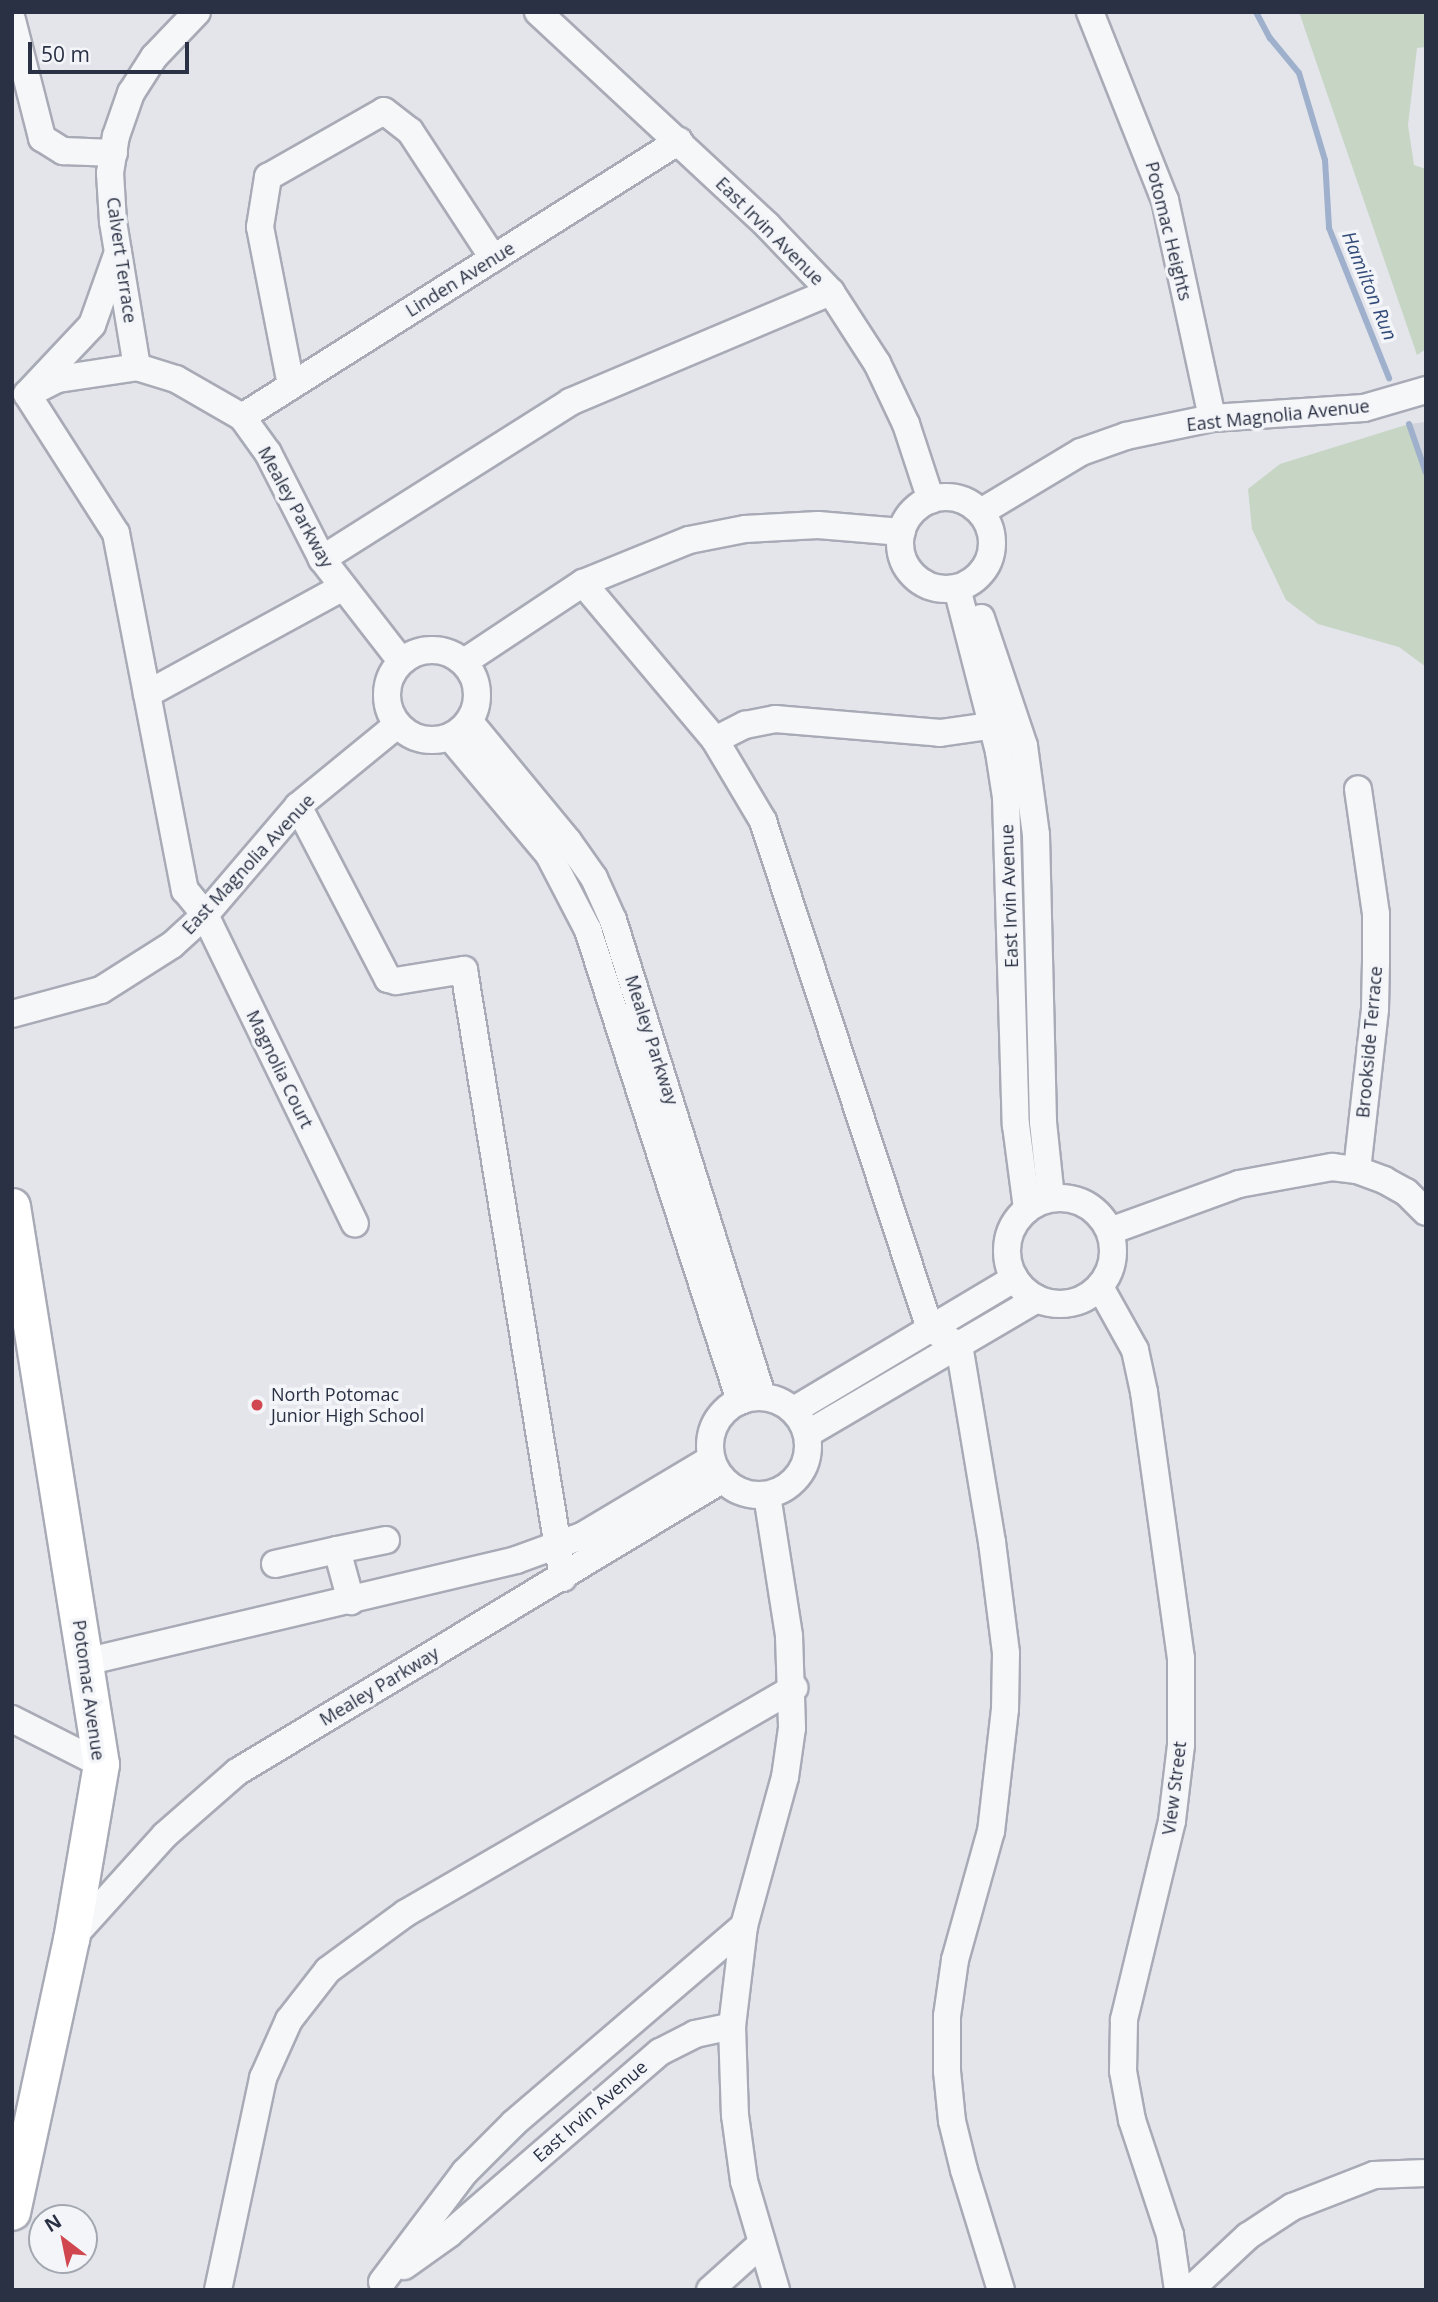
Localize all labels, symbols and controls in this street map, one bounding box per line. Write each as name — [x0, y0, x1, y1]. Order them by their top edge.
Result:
scale bar — [32, 28, 192, 72]
text: 50 m — [41, 40, 90, 68]
street label: Potomac Heights — [1141, 159, 1197, 303]
street label: East Irvin Avenue — [711, 172, 829, 290]
street label: Calvert Terrace — [102, 196, 142, 324]
water label: Hamilton Run — [1337, 228, 1401, 344]
street label: Linden Avenue — [401, 237, 519, 321]
street label: East Magnolia Avenue — [1185, 395, 1371, 435]
street label: Mealey Parkway — [254, 443, 338, 571]
street label: East Magnolia Avenue — [177, 789, 319, 939]
street label: East Irvin Avenue — [996, 824, 1022, 968]
street label: Brookside Terrace — [1352, 965, 1386, 1119]
street label: Mealey Parkway — [621, 972, 683, 1108]
street label: Magnolia Court — [242, 1006, 318, 1132]
place label: North Potomac Junior High School — [271, 1384, 424, 1426]
marker: North Potomac Junior High School — [249, 1397, 265, 1413]
street label: Potomac Avenue — [68, 1618, 110, 1762]
street label: Mealey Parkway — [315, 1642, 443, 1730]
street label: View Street — [1158, 1740, 1190, 1836]
street label: East Irvin Avenue — [529, 2056, 651, 2166]
north arrow — [28, 2204, 98, 2274]
text: N — [39, 2208, 66, 2238]

